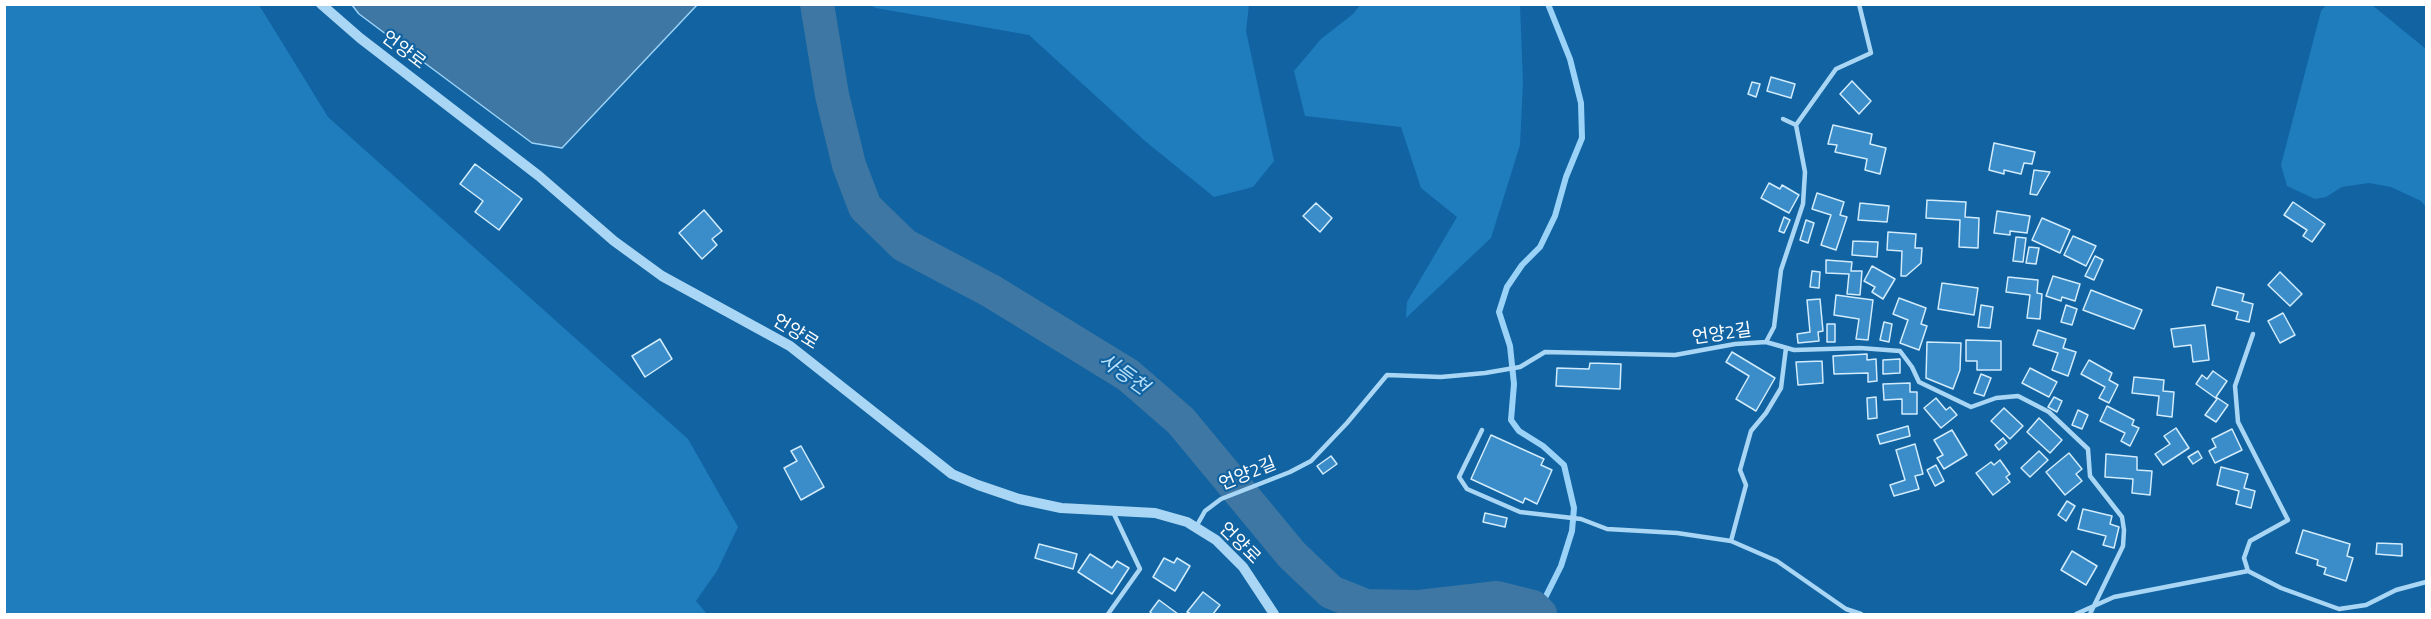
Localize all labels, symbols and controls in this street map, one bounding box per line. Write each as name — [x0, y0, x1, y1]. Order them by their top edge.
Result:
street label: 언양로 — [377, 27, 429, 75]
street label: 언양로 — [768, 311, 822, 355]
street label: 언양2길 — [1691, 320, 1753, 350]
water label: 사등천 — [1094, 349, 1152, 401]
street label: 언양2길 — [1216, 454, 1280, 496]
street label: 언양로 — [1214, 519, 1264, 569]

